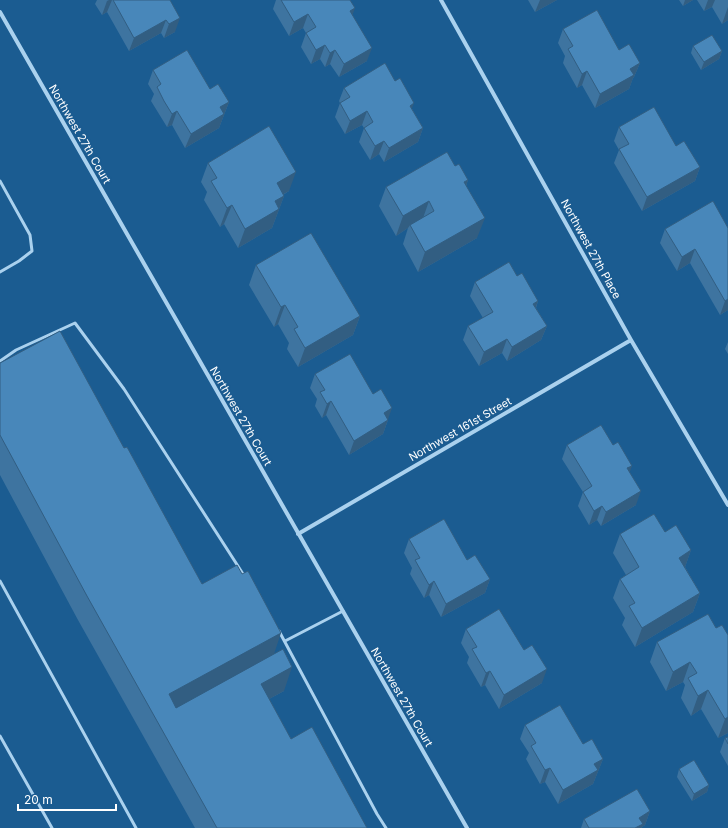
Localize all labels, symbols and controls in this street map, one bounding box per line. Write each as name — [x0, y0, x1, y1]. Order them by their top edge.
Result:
street label: Northwest 27th Court — [46, 82, 114, 186]
street label: Northwest 27th Place — [558, 197, 624, 301]
street label: Northwest 27th Court — [207, 364, 275, 468]
street label: Northwest 161st Street — [406, 394, 514, 464]
street label: Northwest 27th Court — [368, 645, 436, 749]
scale bar — [18, 786, 116, 812]
text: 20 m — [24, 792, 53, 807]

